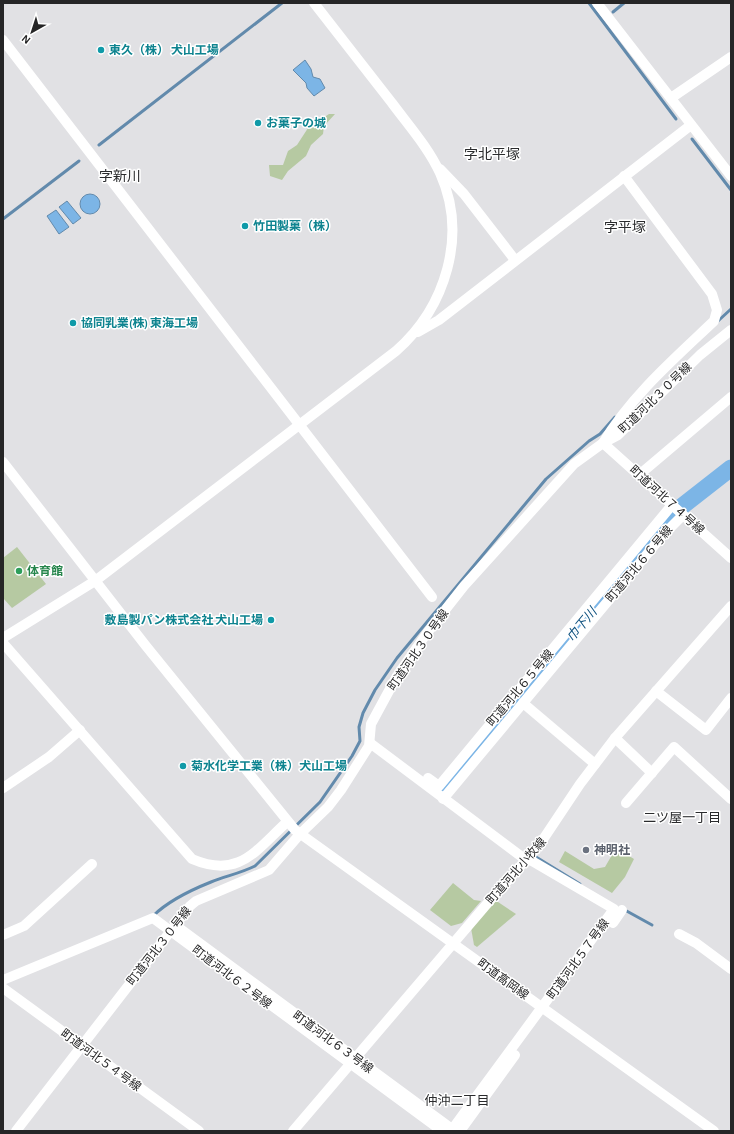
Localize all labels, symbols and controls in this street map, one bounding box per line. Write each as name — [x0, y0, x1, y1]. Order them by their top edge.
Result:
north arrow — [12, 12, 52, 52]
text: N — [20, 33, 32, 46]
place label: 東久（株） 犬山工場 — [109, 43, 219, 56]
marker: 東久（株） 犬山工場 — [96, 45, 106, 55]
place label: お菓子の城 — [266, 116, 326, 129]
marker: お菓子の城 — [253, 118, 263, 128]
district label: 字北平塚 — [464, 146, 520, 162]
district label: 字新川 — [99, 169, 141, 184]
place label: 竹田製菓（株） — [253, 219, 337, 232]
district label: 字平塚 — [604, 220, 646, 235]
marker: 竹田製菓（株） — [240, 221, 250, 231]
place label: 協同乳業(株) 東海工場 — [81, 316, 198, 330]
marker: 協同乳業(株) 東海工場 — [68, 318, 78, 328]
street label: 町道河北３０号線 — [616, 360, 694, 436]
street label: 町道河北７４号線 — [627, 463, 707, 537]
street label: 町道河北６６号線 — [603, 523, 674, 605]
place label: 体育館 — [27, 564, 63, 577]
marker: 体育館 — [14, 566, 24, 576]
water label: 巾下川 — [564, 604, 601, 644]
street label: 町道河北３０号線 — [385, 607, 450, 693]
place label: 敷島製パン株式会社 犬山工場 — [105, 613, 263, 626]
marker: 敷島製パン株式会社 犬山工場 — [266, 615, 276, 625]
street label: 町道河北６５号線 — [484, 647, 555, 729]
place label: 菊水化学工業（株）犬山工場 — [191, 759, 347, 772]
marker: 菊水化学工業（株）犬山工場 — [178, 761, 188, 771]
district label: 二ツ屋一丁目 — [643, 812, 721, 825]
street label: 町道河北小牧線 — [483, 835, 548, 907]
place label: 神明社 — [594, 843, 630, 856]
marker: 神明社 — [581, 845, 591, 855]
street label: 町道河北３０号線 — [124, 904, 193, 988]
street label: 町道河北５７号線 — [544, 916, 611, 1001]
street label: 町道河北６２号線 — [190, 943, 275, 1011]
street label: 町道高岡線 — [475, 956, 531, 1001]
street label: 町道河北６３号線 — [291, 1008, 376, 1075]
street label: 町道河北５４号線 — [59, 1026, 144, 1093]
district label: 仲沖二丁目 — [424, 1093, 490, 1108]

